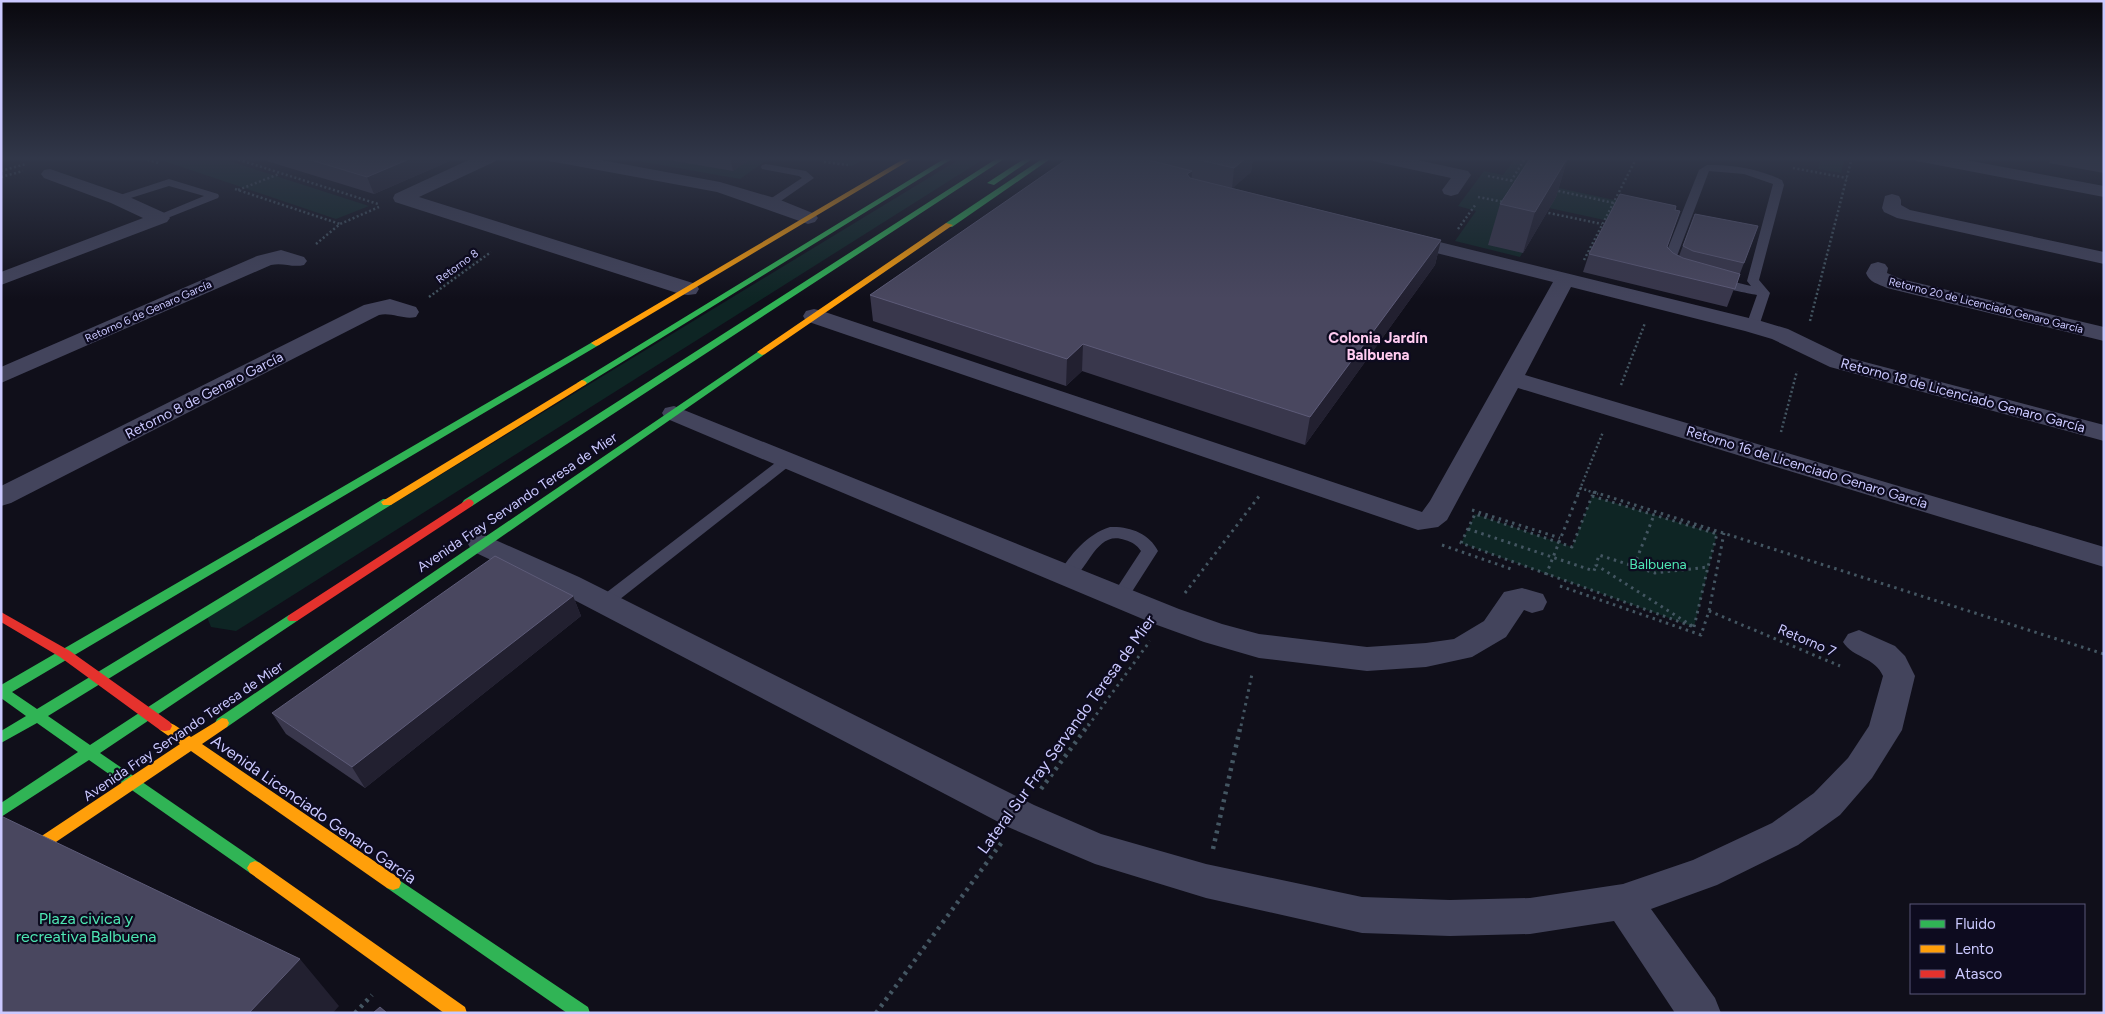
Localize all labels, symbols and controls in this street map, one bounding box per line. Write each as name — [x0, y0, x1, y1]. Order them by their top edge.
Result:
street label: Retorno 8 — [434, 247, 481, 286]
street label: Retorno 20 de Licenciado Genaro García — [1887, 275, 2085, 336]
street label: Retorno 6 de Genaro García — [83, 278, 214, 345]
district label: Colonia Jardín Balbuena — [1328, 329, 1428, 364]
street label: Retorno 8 de Genaro García — [122, 348, 286, 443]
street label: Retorno 18 de Licenciado Genaro García — [1839, 355, 2087, 436]
street label: Retorno 16 de Licenciado Genaro García — [1684, 423, 1930, 512]
street label: Avenida Fray Servando Teresa de Mier — [414, 429, 621, 576]
park label: Balbuena — [1629, 556, 1687, 573]
street label: Lateral Sur Fray Servando Teresa de Mier — [973, 611, 1160, 857]
street label: Retorno 7 — [1775, 621, 1839, 660]
street label: Avenida Fray Servando Teresa de Mier — [80, 658, 287, 805]
street label: Avenida Licenciado Genaro García — [208, 731, 420, 888]
legend — [1910, 904, 2085, 994]
park label: Plaza civica y recreativa Balbuena — [16, 909, 156, 946]
text: Fluido — [1955, 915, 1996, 933]
text: Lento — [1955, 940, 1994, 958]
text: Atasco — [1955, 965, 2003, 983]

